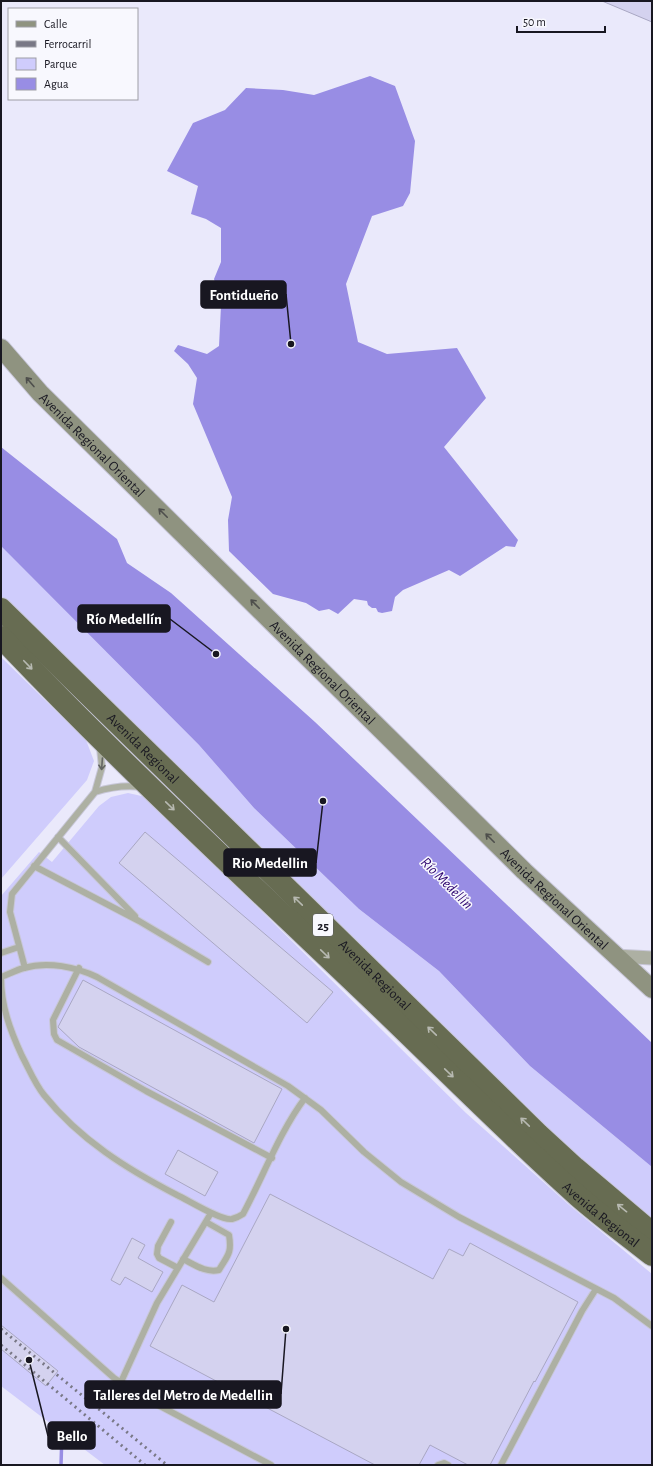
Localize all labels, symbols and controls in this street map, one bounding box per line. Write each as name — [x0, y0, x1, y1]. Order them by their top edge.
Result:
legend — [8, 8, 138, 100]
scale bar — [517, 8, 605, 34]
text: 50 m — [523, 16, 546, 28]
text: Calle — [44, 18, 67, 30]
text: Ferrocarril — [44, 38, 91, 50]
text: Parque — [44, 58, 77, 70]
text: Agua — [44, 78, 69, 90]
callout: Fontidueño — [201, 281, 286, 308]
text: Fontidueño — [210, 288, 278, 303]
one-way arrow — [26, 377, 35, 387]
street label: Avenida Regional Oriental — [36, 391, 147, 500]
one-way arrow — [158, 508, 168, 517]
one-way arrow — [250, 599, 260, 609]
callout: Río Medellín — [78, 605, 170, 632]
text: Río Medellín — [86, 612, 162, 627]
street label: Avenida Regional Oriental — [267, 618, 377, 728]
one-way arrow — [23, 660, 33, 670]
street label: Avenida Regional — [104, 711, 181, 787]
one-way arrow — [99, 757, 106, 770]
one-way arrow — [165, 802, 175, 811]
one-way arrow — [485, 833, 495, 843]
street label: Avenida Regional Oriental — [497, 846, 610, 953]
callout: Rio Medellin — [224, 849, 316, 876]
water label: Río Medellín — [418, 855, 475, 912]
text: Rio Medellin — [232, 856, 308, 871]
one-way arrow — [293, 896, 303, 906]
road number: 25 — [313, 914, 333, 936]
street label: Avenida Regional — [336, 937, 413, 1013]
one-way arrow — [320, 949, 330, 959]
one-way arrow — [427, 1026, 437, 1036]
one-way arrow — [444, 1068, 454, 1078]
one-way arrow — [520, 1117, 530, 1126]
street label: Avenida Regional — [560, 1180, 642, 1250]
one-way arrow — [616, 1204, 627, 1213]
callout: Talleres del Metro de Medellin — [85, 1381, 281, 1408]
text: Talleres del Metro de Medellin — [93, 1388, 273, 1403]
callout: Bello — [48, 1422, 95, 1449]
text: Bello — [57, 1429, 87, 1444]

